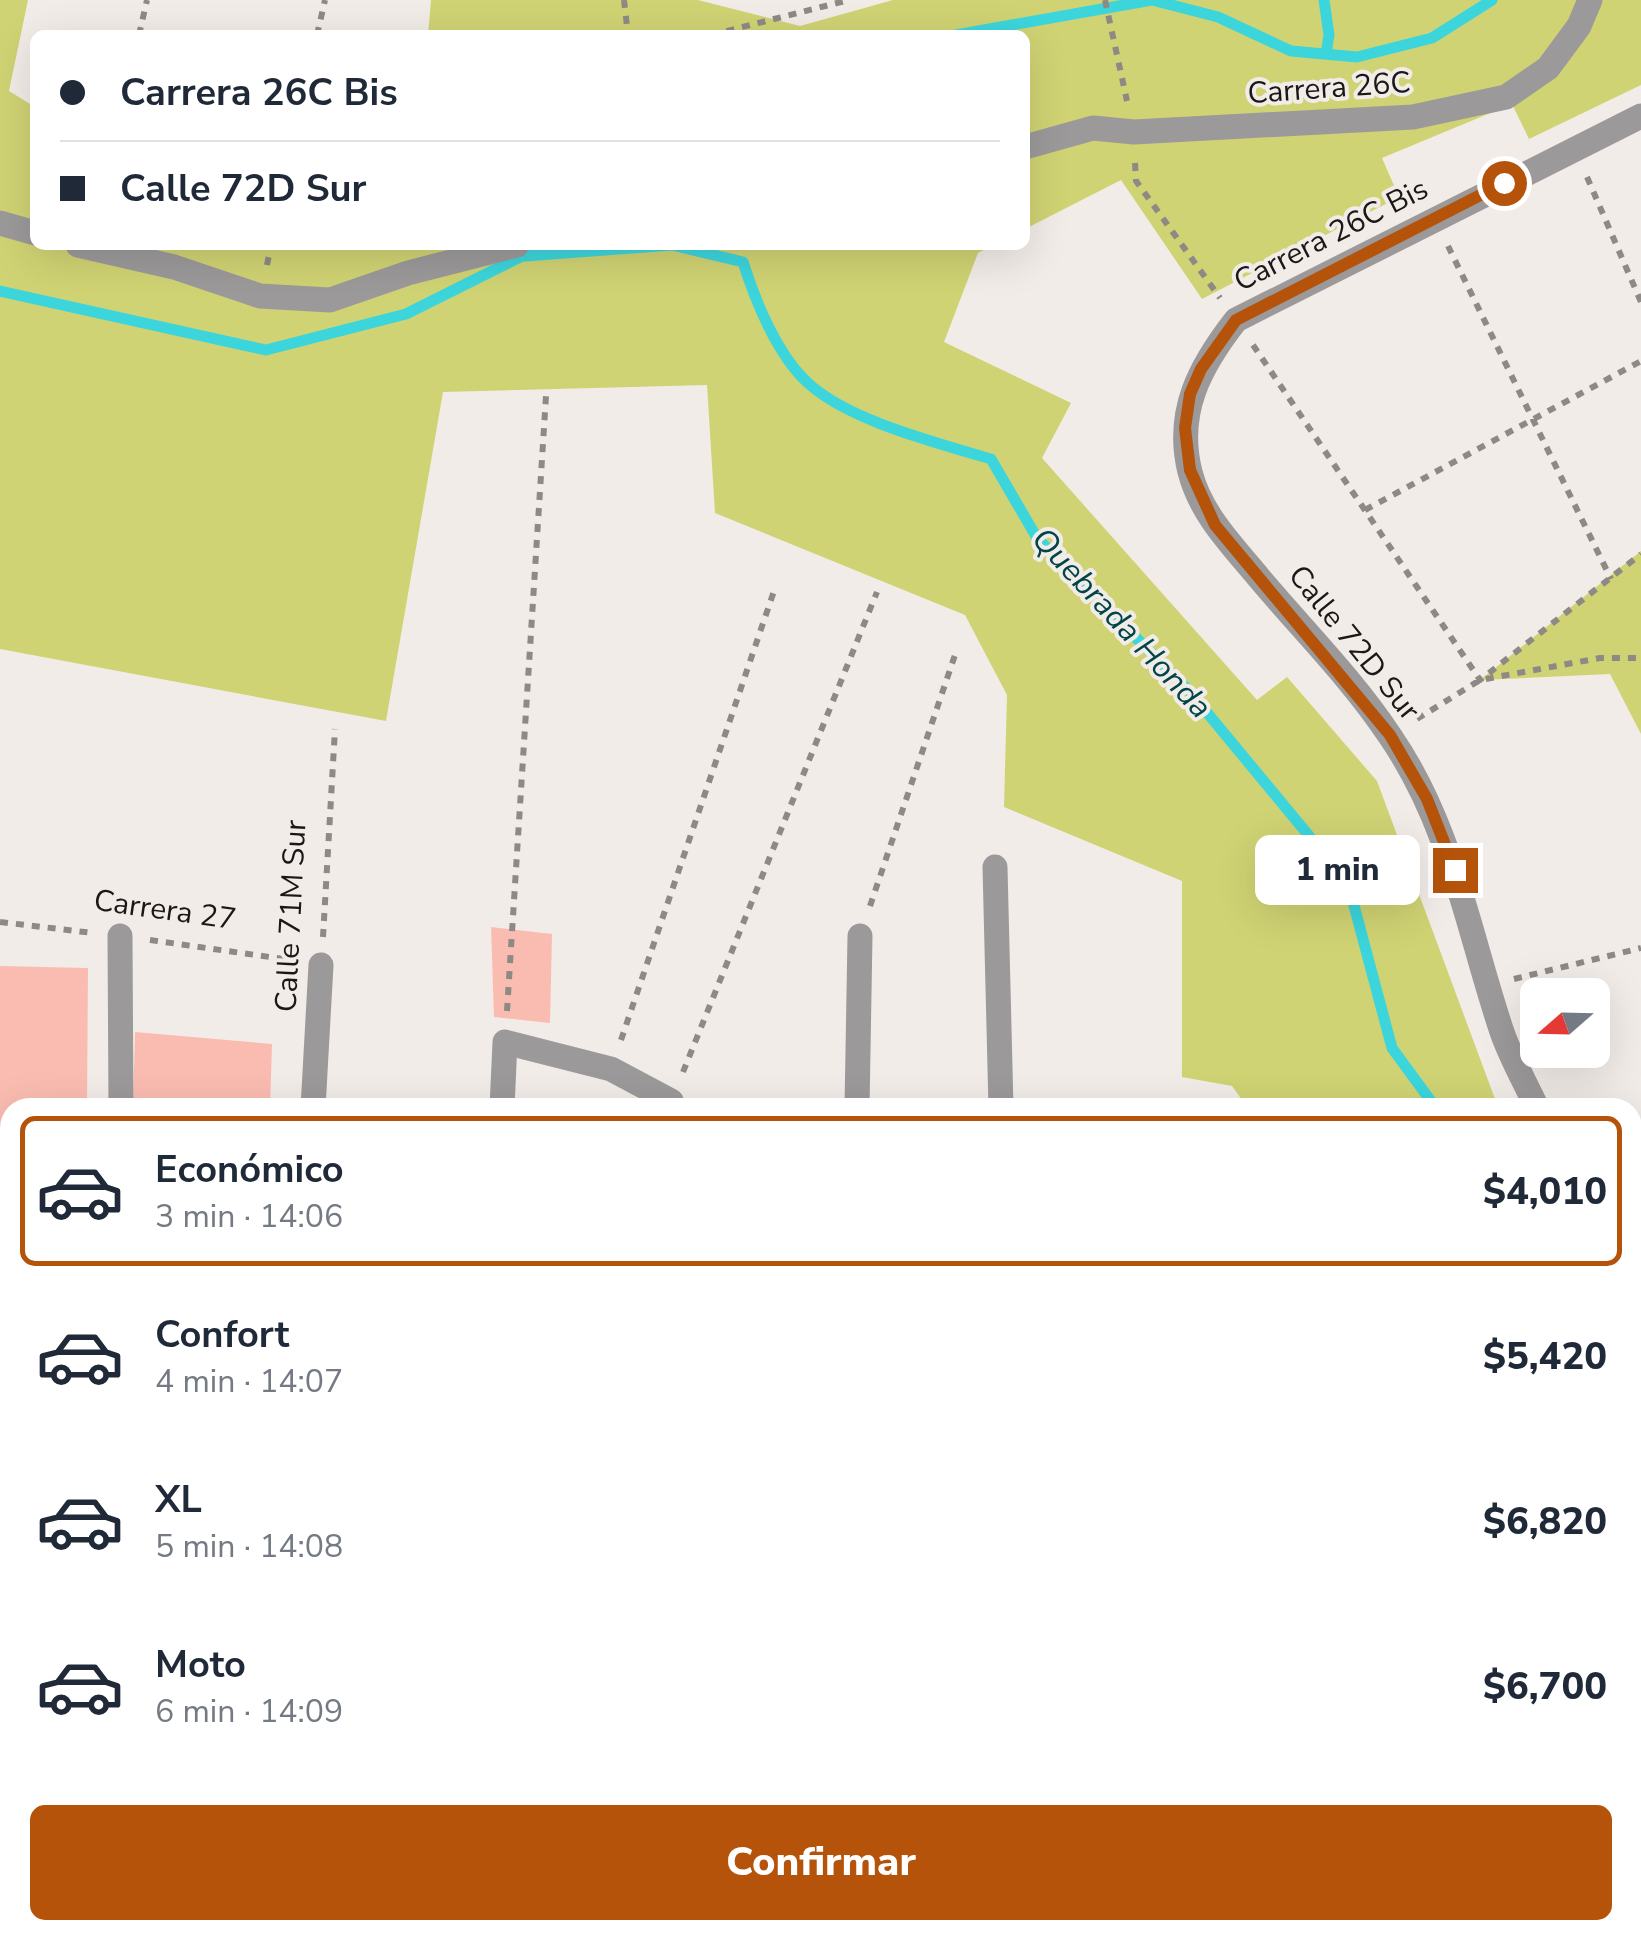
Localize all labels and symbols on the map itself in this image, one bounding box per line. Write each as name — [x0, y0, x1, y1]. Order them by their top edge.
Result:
street label: Carrera 26C — [1246, 62, 1412, 114]
route start — [1482, 161, 1527, 206]
street label: Carrera 26C Bis — [1227, 168, 1435, 302]
water label: Quebrada Honda — [1022, 518, 1222, 728]
street label: Calle 72D Sur — [1279, 557, 1430, 729]
street label: Calle 71M Sur — [265, 819, 317, 1013]
callout: 1 min — [1255, 835, 1420, 905]
route end — [1433, 848, 1478, 893]
street label: Carrera 27 — [91, 880, 239, 940]
north arrow — [1520, 978, 1610, 1068]

